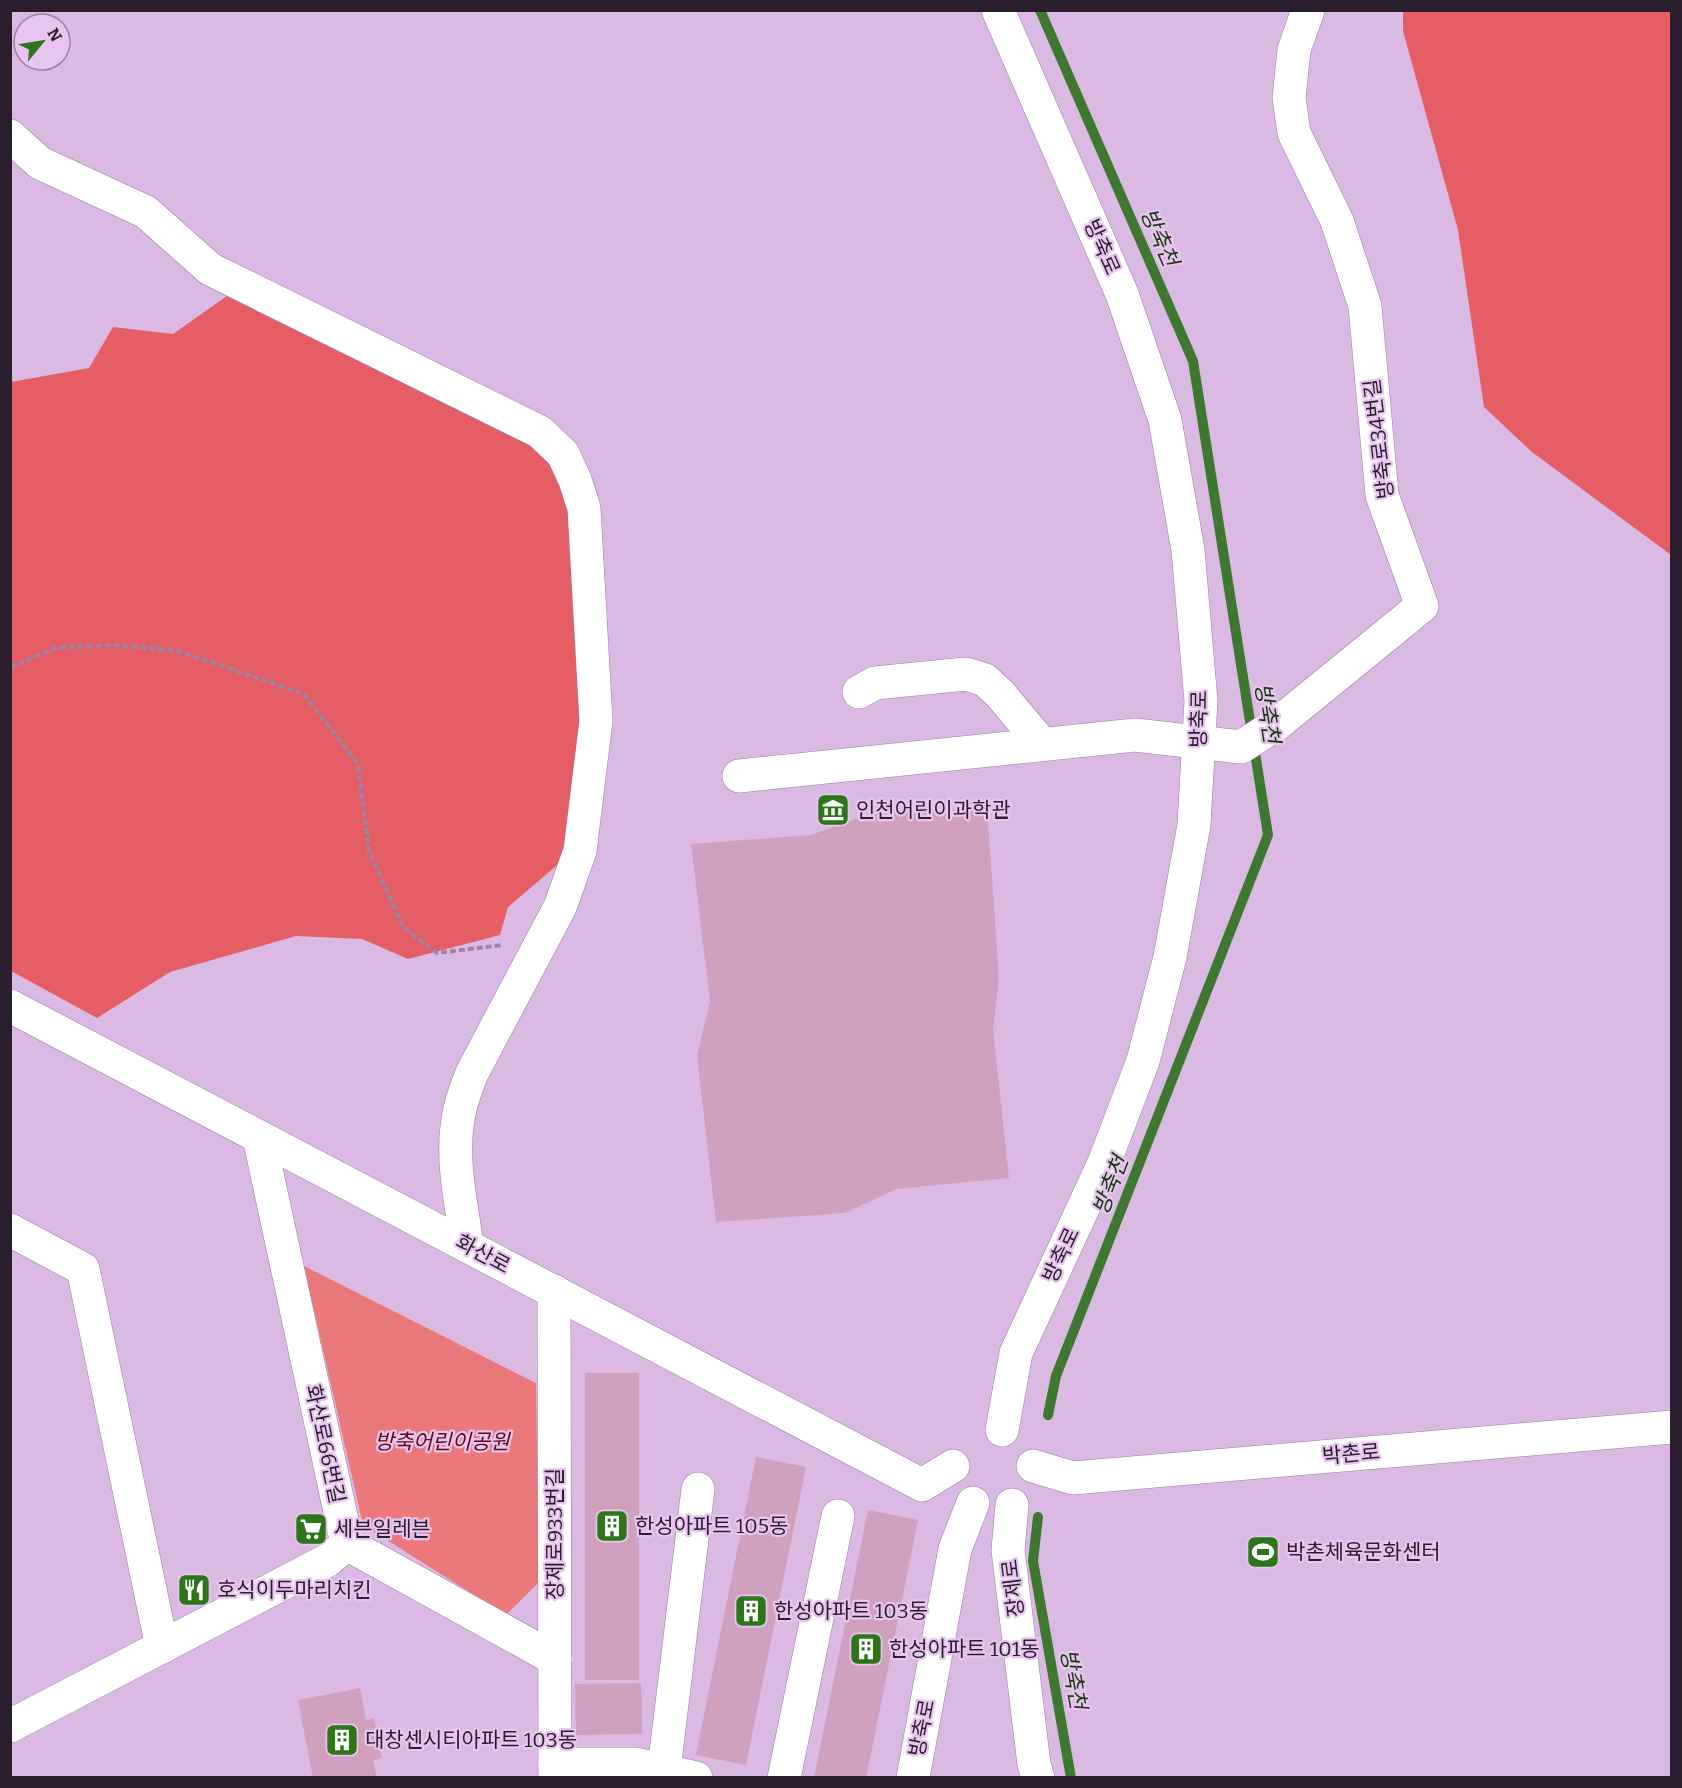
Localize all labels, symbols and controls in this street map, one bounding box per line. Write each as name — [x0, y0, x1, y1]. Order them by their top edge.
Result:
north arrow — [12, 12, 72, 72]
text: N — [43, 25, 66, 45]
water label: 방축천 — [1135, 204, 1185, 273]
street label: 방축로 — [1078, 215, 1126, 279]
street label: 방축로34번길 — [1359, 377, 1399, 501]
water label: 방축천 — [1249, 681, 1286, 748]
street label: 방축로 — [1185, 690, 1213, 748]
museum icon: 인천어린이과학관 — [815, 792, 851, 828]
place label: 인천어린이과학관 — [856, 797, 1011, 823]
water label: 방축천 — [1087, 1149, 1135, 1218]
street label: 방축로 — [1037, 1223, 1085, 1287]
street label: 화산로 — [451, 1229, 515, 1279]
street label: 화산로66번길 — [300, 1382, 350, 1506]
park label: 방축어린이공원 — [374, 1429, 511, 1455]
street label: 박촌로 — [1321, 1439, 1381, 1469]
street label: 장제로933번길 — [542, 1468, 568, 1600]
building icon: 한성아파트 105동 — [594, 1508, 630, 1544]
supermarket icon: 세븐일레븐 — [293, 1511, 329, 1547]
place label: 한성아파트 105동 — [635, 1513, 788, 1539]
place label: 세븐일레븐 — [334, 1516, 431, 1542]
sports icon: 박촌체육문화센터 — [1245, 1534, 1281, 1570]
place label: 박촌체육문화센터 — [1286, 1539, 1441, 1565]
street label: 장제로 — [997, 1558, 1029, 1618]
restaurant icon: 호식이두마리치킨 — [176, 1572, 212, 1608]
place label: 호식이두마리치킨 — [217, 1577, 372, 1603]
building icon: 한성아파트 103동 — [733, 1593, 769, 1629]
place label: 한성아파트 103동 — [774, 1598, 928, 1624]
building icon: 한성아파트 101동 — [848, 1631, 884, 1667]
place label: 한성아파트 101동 — [889, 1636, 1040, 1662]
water label: 방축천 — [1055, 1647, 1093, 1714]
street label: 방축로 — [904, 1697, 940, 1759]
building icon: 대창센시티아파트 103동 — [324, 1722, 360, 1758]
place label: 대창센시티아파트 103동 — [365, 1727, 577, 1753]

